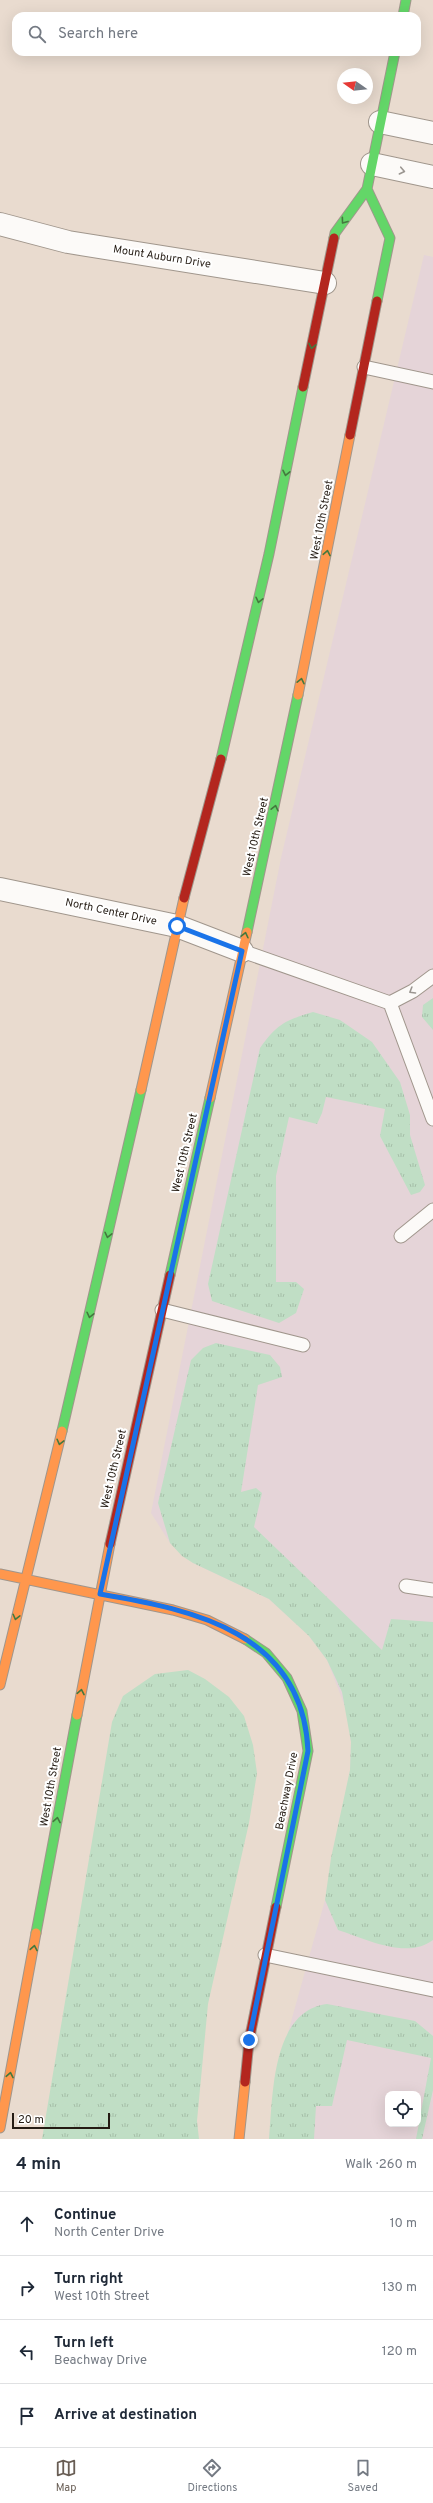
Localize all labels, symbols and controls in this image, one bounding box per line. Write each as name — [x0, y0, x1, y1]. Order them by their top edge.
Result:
search box — [12, 12, 421, 56]
icon: search — [26, 23, 48, 45]
text: Search here — [58, 25, 138, 44]
north arrow — [337, 68, 373, 104]
one-way arrow — [399, 166, 406, 174]
one-way arrow — [342, 216, 349, 223]
street label: Mount Auburn Drive — [112, 242, 212, 272]
one-way arrow — [308, 342, 316, 349]
one-way arrow — [282, 470, 290, 476]
street label: West 10th Street — [307, 479, 337, 561]
one-way arrow — [322, 550, 331, 557]
one-way arrow — [255, 597, 263, 603]
one-way arrow — [297, 678, 305, 684]
street label: West 10th Street — [240, 796, 272, 878]
one-way arrow — [270, 805, 278, 811]
street label: North Center Drive — [64, 895, 158, 929]
route start — [168, 917, 186, 935]
one-way arrow — [241, 932, 249, 938]
one-way arrow — [409, 986, 416, 994]
street label: West 10th Street — [169, 1112, 201, 1194]
one-way arrow — [105, 1232, 113, 1238]
one-way arrow — [86, 1312, 94, 1318]
street label: West 10th Street — [98, 1428, 130, 1510]
one-way arrow — [56, 1438, 65, 1445]
one-way arrow — [13, 1614, 21, 1620]
one-way arrow — [76, 1689, 84, 1695]
street label: West 10th Street — [37, 1746, 65, 1828]
street label: Beachway Drive — [273, 1751, 301, 1831]
one-way arrow — [52, 1817, 61, 1823]
one-way arrow — [29, 1945, 37, 1951]
route end — [240, 2031, 258, 2049]
one-way arrow — [5, 2072, 13, 2079]
map controls — [385, 2091, 421, 2127]
button: locate — [385, 2091, 421, 2127]
scale bar — [12, 2111, 110, 2130]
text: 20 m — [18, 2113, 44, 2127]
text: 4 min — [16, 2154, 61, 2176]
text: Walk · 260 m — [345, 2157, 417, 2173]
text: Continue — [54, 2206, 116, 2225]
icon: ahead — [16, 2213, 38, 2235]
text: 10 m — [390, 2216, 417, 2232]
text: North Center Drive — [54, 2225, 164, 2241]
text: Turn right — [54, 2270, 123, 2289]
icon: right — [16, 2277, 38, 2299]
text: 130 m — [382, 2280, 417, 2296]
text: West 10th Street — [54, 2289, 149, 2305]
text: Turn left — [54, 2334, 114, 2353]
icon: left — [16, 2341, 38, 2363]
text: 120 m — [382, 2344, 417, 2360]
text: Beachway Drive — [54, 2353, 147, 2369]
icon: arrive — [16, 2405, 38, 2427]
text: Arrive at destination — [54, 2406, 197, 2425]
tab: Map — [55, 2457, 77, 2495]
tab: Directions — [187, 2457, 237, 2495]
tab: Saved — [348, 2457, 378, 2495]

